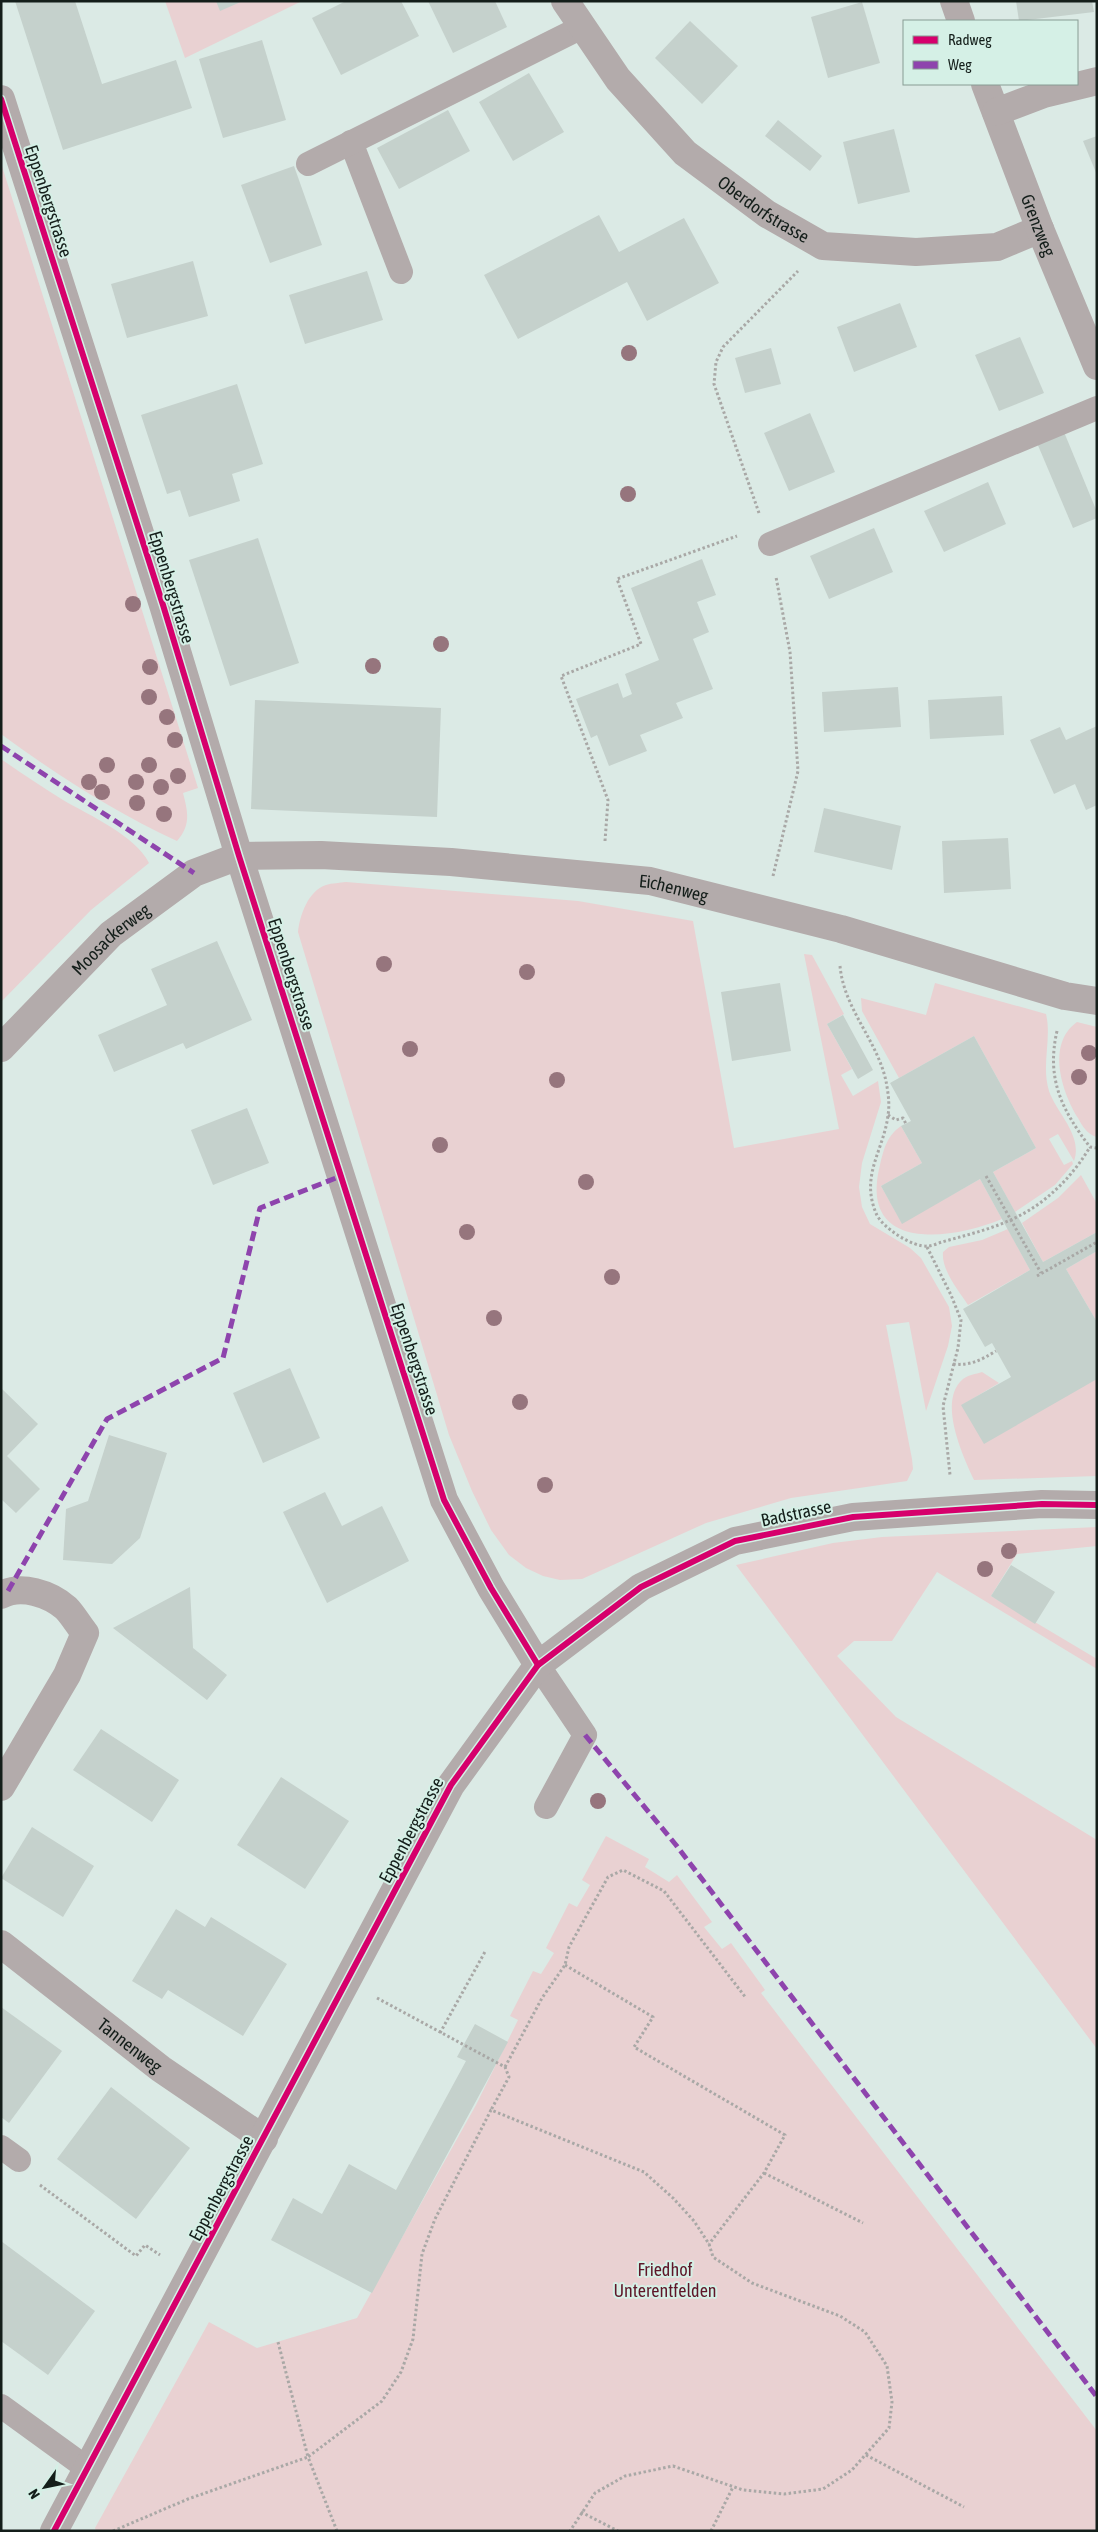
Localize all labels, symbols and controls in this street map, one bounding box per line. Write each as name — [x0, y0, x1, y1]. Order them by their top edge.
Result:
legend — [903, 20, 1078, 85]
text: Radweg — [948, 31, 992, 48]
text: Weg — [948, 56, 972, 73]
street label: Eppenbergstrasse — [21, 142, 77, 260]
street label: Oberdorfstrasse — [714, 171, 813, 247]
street label: Grenzweg — [1017, 191, 1061, 259]
street label: Eppenbergstrasse — [145, 528, 199, 646]
street label: Eichenweg — [638, 870, 711, 906]
street label: Moosackerweg — [67, 898, 154, 979]
street label: Eppenbergstrasse — [264, 915, 320, 1033]
street label: Eppenbergstrasse — [387, 1300, 443, 1418]
street label: Badstrasse — [759, 1495, 833, 1531]
street label: Eppenbergstrasse — [374, 1774, 448, 1886]
street label: Tannenweg — [94, 2013, 167, 2077]
street label: Eppenbergstrasse — [184, 2132, 258, 2244]
park label: Friedhof Unterentfelden — [613, 2259, 717, 2301]
north arrow — [20, 2462, 70, 2512]
text: N — [25, 2486, 43, 2502]

